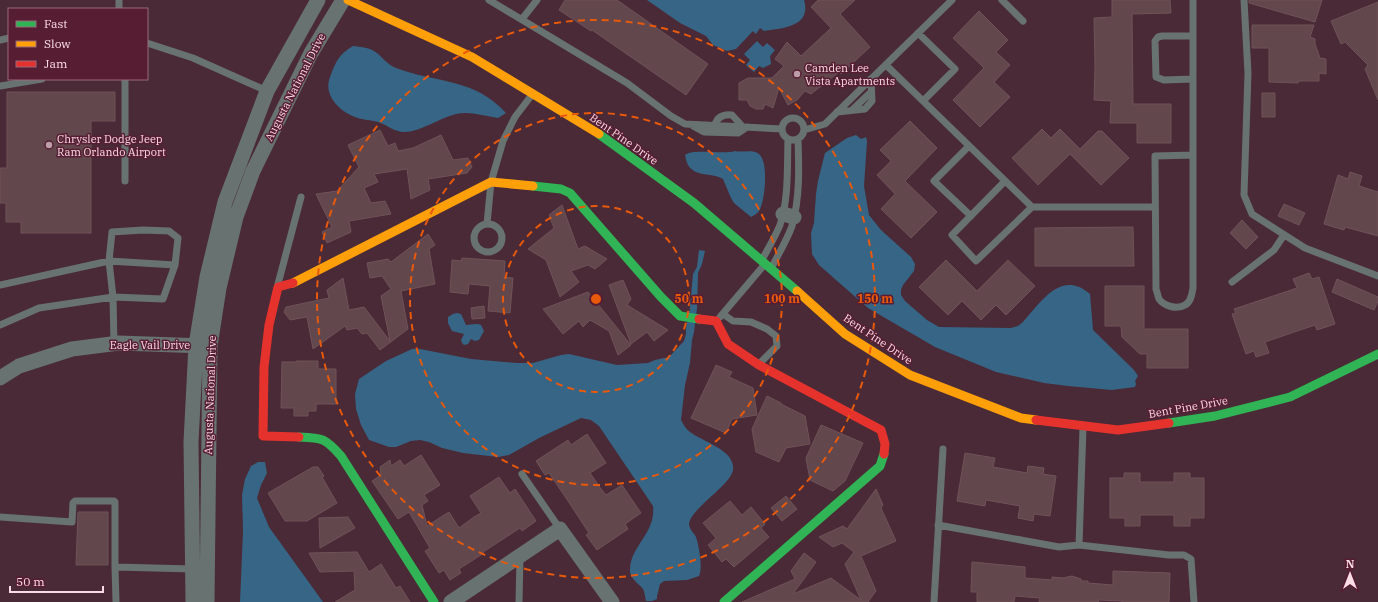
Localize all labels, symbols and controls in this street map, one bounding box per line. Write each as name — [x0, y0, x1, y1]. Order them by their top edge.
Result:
legend — [8, 8, 148, 80]
text: Fast — [44, 16, 68, 31]
street label: Augusta National Drive — [262, 31, 328, 143]
text: Slow — [44, 36, 71, 51]
text: Jam — [44, 56, 68, 71]
place label: Camden Lee Vista Apartments — [805, 61, 895, 88]
marker: Camden Lee Vista Apartments — [792, 69, 802, 79]
street label: Bent Pine Drive — [587, 110, 661, 168]
place label: Chrysler Dodge Jeep Ram Orlando Airport — [57, 132, 166, 159]
marker: Chrysler Dodge Jeep Ram Orlando Airport — [44, 140, 54, 150]
text: 50 m — [675, 291, 704, 306]
text: 100 m — [764, 291, 800, 306]
text: 150 m — [857, 291, 893, 306]
centre of rings — [589, 292, 603, 306]
street label: Bent Pine Drive — [841, 311, 915, 367]
street label: Augusta National Drive — [201, 335, 219, 455]
street label: Eagle Vail Drive — [110, 338, 190, 352]
street label: Bent Pine Drive — [1147, 393, 1229, 421]
north arrow — [1330, 554, 1370, 594]
text: N — [1346, 557, 1355, 571]
scale bar — [10, 568, 103, 594]
text: 50 m — [16, 574, 45, 589]

